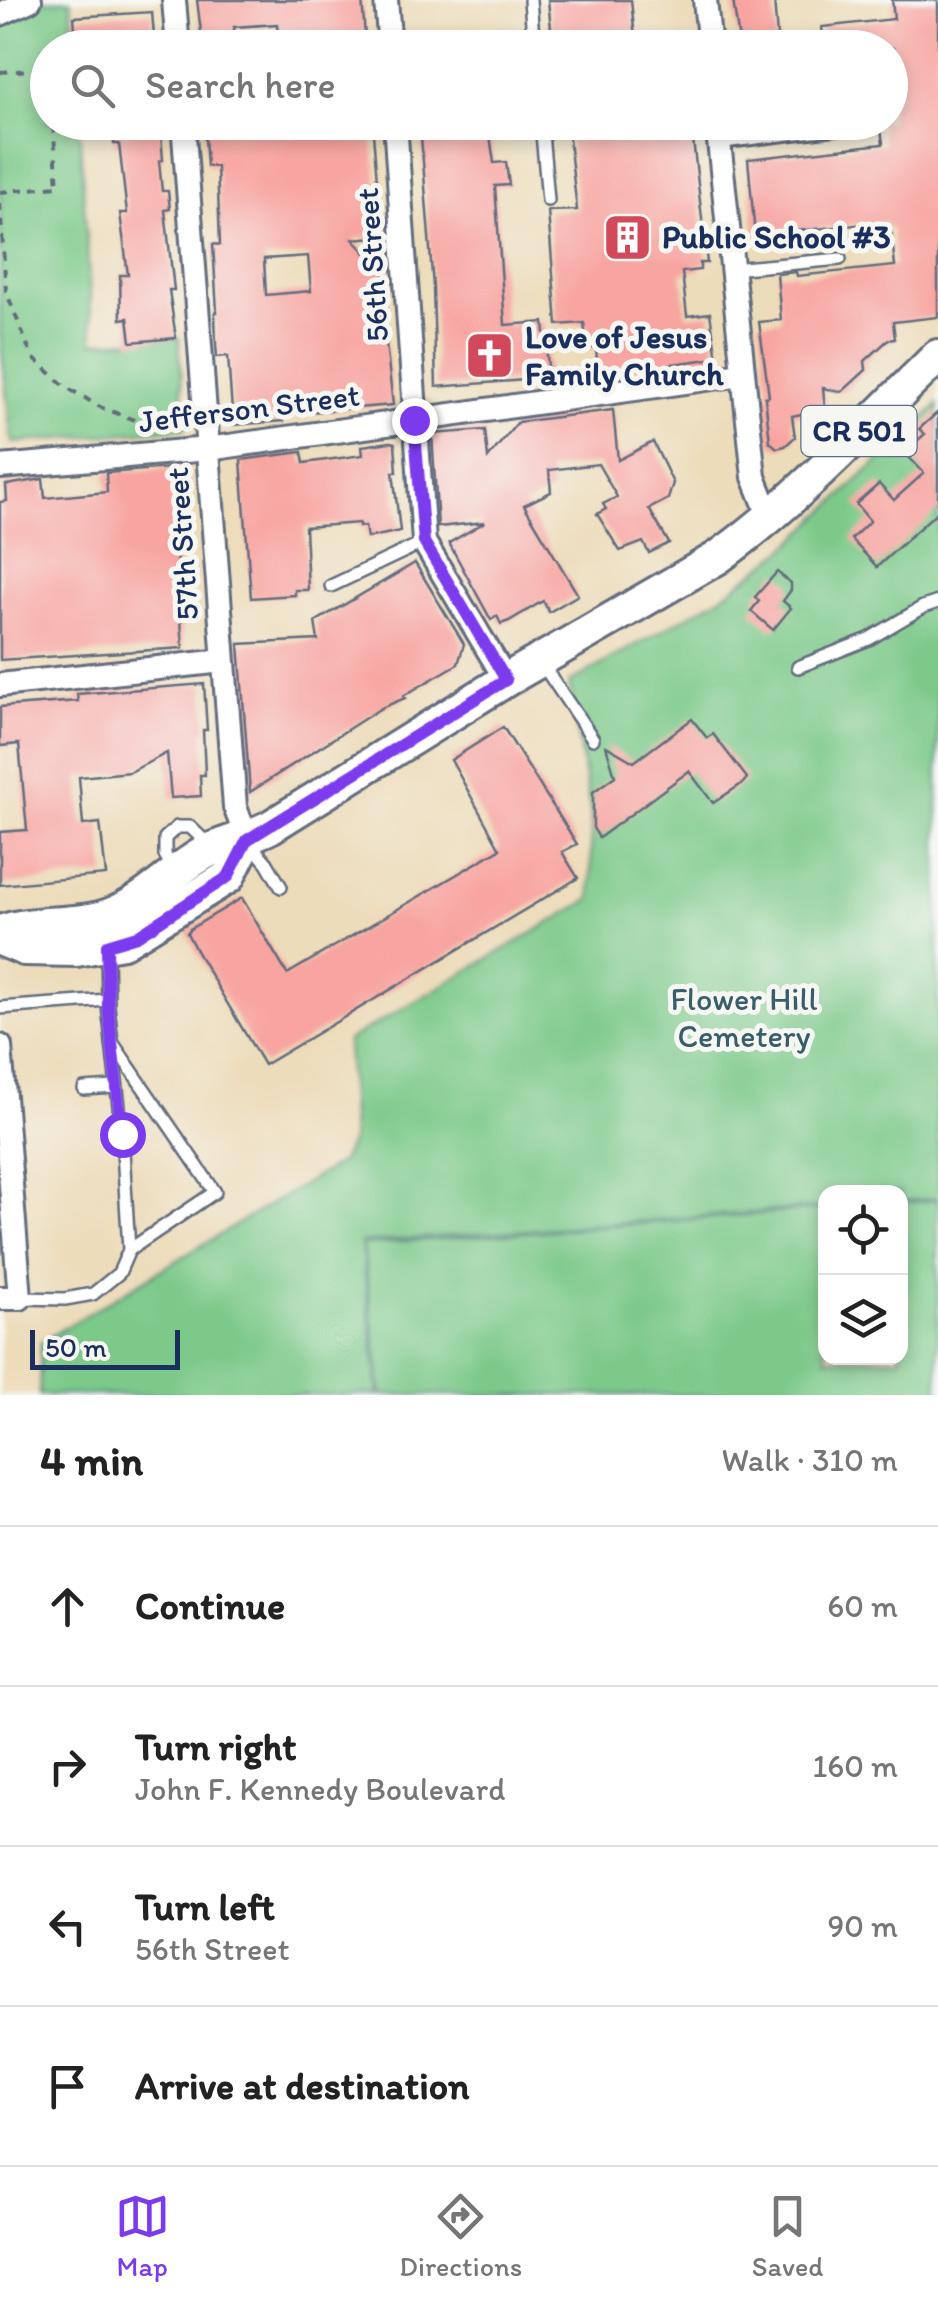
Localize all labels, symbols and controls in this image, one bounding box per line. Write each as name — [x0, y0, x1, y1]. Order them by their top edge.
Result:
search box — [30, 30, 908, 140]
icon: search — [65, 58, 120, 113]
text: Search here — [145, 62, 336, 108]
street label: 56th Street — [348, 187, 396, 343]
building icon: Public School #3 — [601, 211, 653, 263]
place label: Public School #3 — [662, 218, 891, 256]
place label: Love of Jesus Family Church — [525, 318, 724, 393]
church icon: Love of Jesus Family Church — [464, 329, 516, 381]
street label: Jefferson Street — [136, 376, 362, 440]
route end — [392, 398, 438, 444]
road number: CR 501 — [802, 406, 916, 456]
street label: 57th Street — [158, 466, 206, 622]
park label: Flower Hill Cemetery — [670, 980, 818, 1055]
route start — [100, 1112, 146, 1158]
map controls — [818, 1185, 908, 1365]
button: locate — [818, 1185, 908, 1275]
button: layers — [818, 1275, 908, 1365]
scale bar — [30, 1325, 180, 1370]
text: 50 m — [45, 1330, 107, 1364]
text: 4 min — [40, 1435, 143, 1486]
text: Walk · 310 m — [722, 1441, 898, 1479]
icon: ahead — [40, 1579, 95, 1634]
text: Continue — [135, 1583, 285, 1629]
text: 60 m — [827, 1587, 898, 1625]
text: Turn right — [135, 1724, 297, 1770]
icon: right — [40, 1739, 95, 1794]
text: 160 m — [812, 1747, 898, 1785]
text: John F. Kennedy Boulevard — [135, 1770, 505, 1808]
text: Turn left — [135, 1884, 275, 1930]
icon: left — [40, 1899, 95, 1954]
text: 90 m — [827, 1907, 898, 1945]
text: 56th Street — [135, 1930, 289, 1968]
icon: arrive — [40, 2059, 95, 2114]
text: Arrive at destination — [135, 2063, 470, 2109]
tab: Map — [115, 2189, 170, 2283]
tab: Directions — [399, 2189, 522, 2283]
tab: Saved — [752, 2189, 823, 2283]

